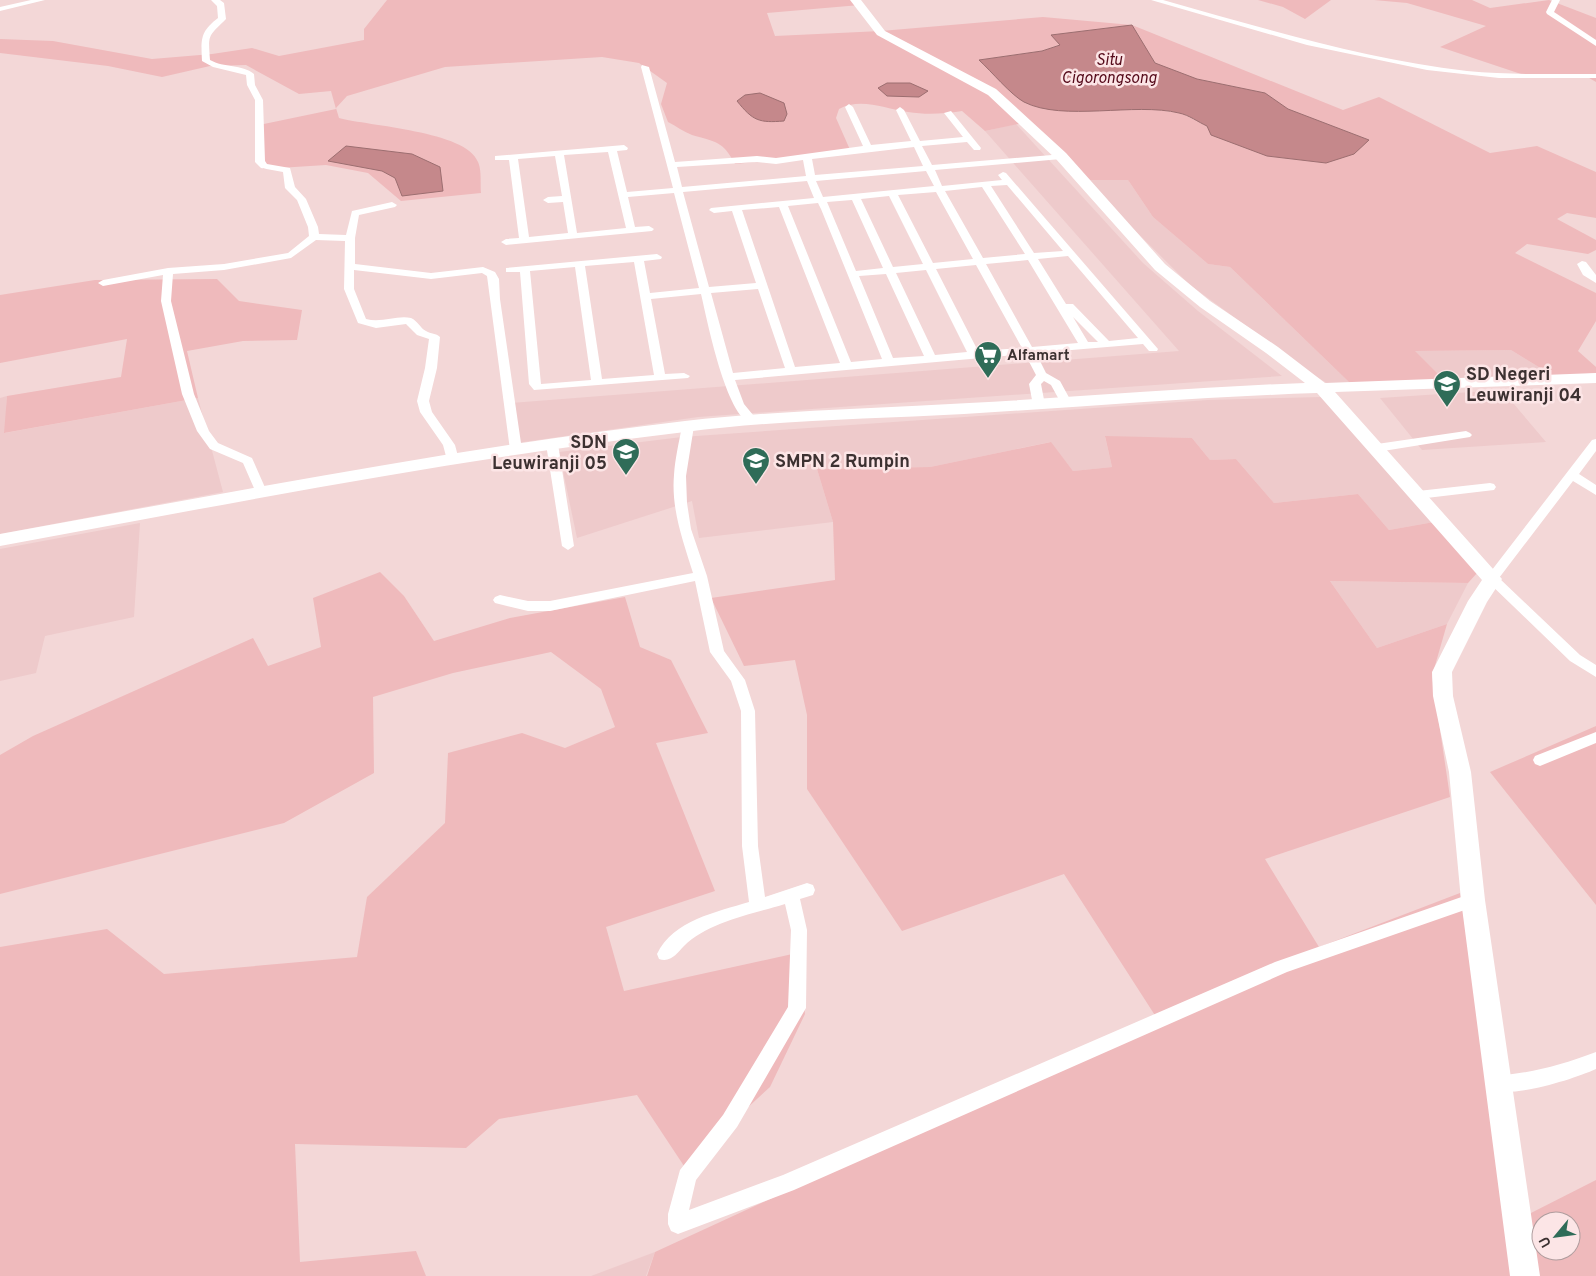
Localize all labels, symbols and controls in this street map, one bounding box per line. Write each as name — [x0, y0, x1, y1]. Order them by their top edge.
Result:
water label: Situ Cigorongsong — [1061, 51, 1157, 89]
supermarket icon: Alfamart — [973, 340, 1003, 379]
place label: Alfamart — [1007, 347, 1070, 366]
place label: SD Negeri Leuwiranji 04 — [1466, 364, 1582, 408]
school or university icon: SD Negeri Leuwiranji 04 — [1432, 369, 1462, 408]
place label: SDN Leuwiranji 05 — [492, 432, 607, 476]
school or university icon: SDN Leuwiranji 05 — [611, 437, 641, 476]
school or university icon: SMPN 2 Rumpin — [741, 446, 771, 485]
place label: SMPN 2 Rumpin — [775, 451, 910, 474]
north arrow — [1531, 1211, 1581, 1261]
text: U — [1536, 1233, 1556, 1250]

